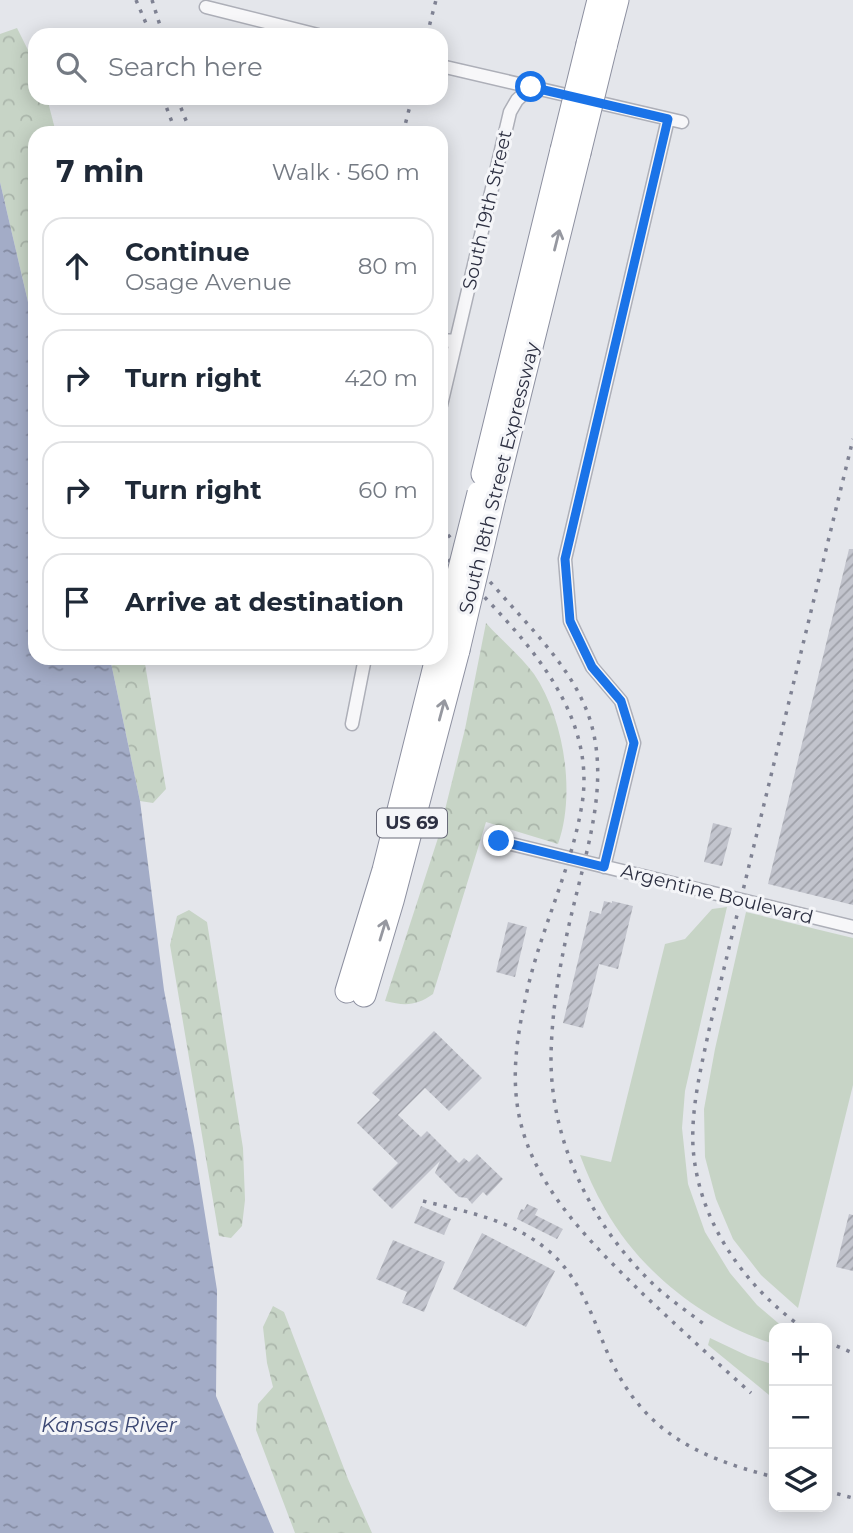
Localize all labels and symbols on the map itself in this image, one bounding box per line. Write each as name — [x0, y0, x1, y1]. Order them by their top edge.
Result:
route start — [515, 71, 546, 102]
street label: South 19th Street — [457, 127, 517, 292]
one-way arrow — [551, 229, 564, 252]
street label: South 18th Street Expressway — [454, 339, 544, 616]
one-way arrow — [436, 699, 449, 722]
road number: US 69 — [377, 808, 447, 838]
route end — [483, 825, 514, 856]
street label: Argentine Boulevard — [619, 859, 815, 929]
one-way arrow — [378, 919, 391, 941]
water label: Kansas River — [41, 1412, 178, 1437]

